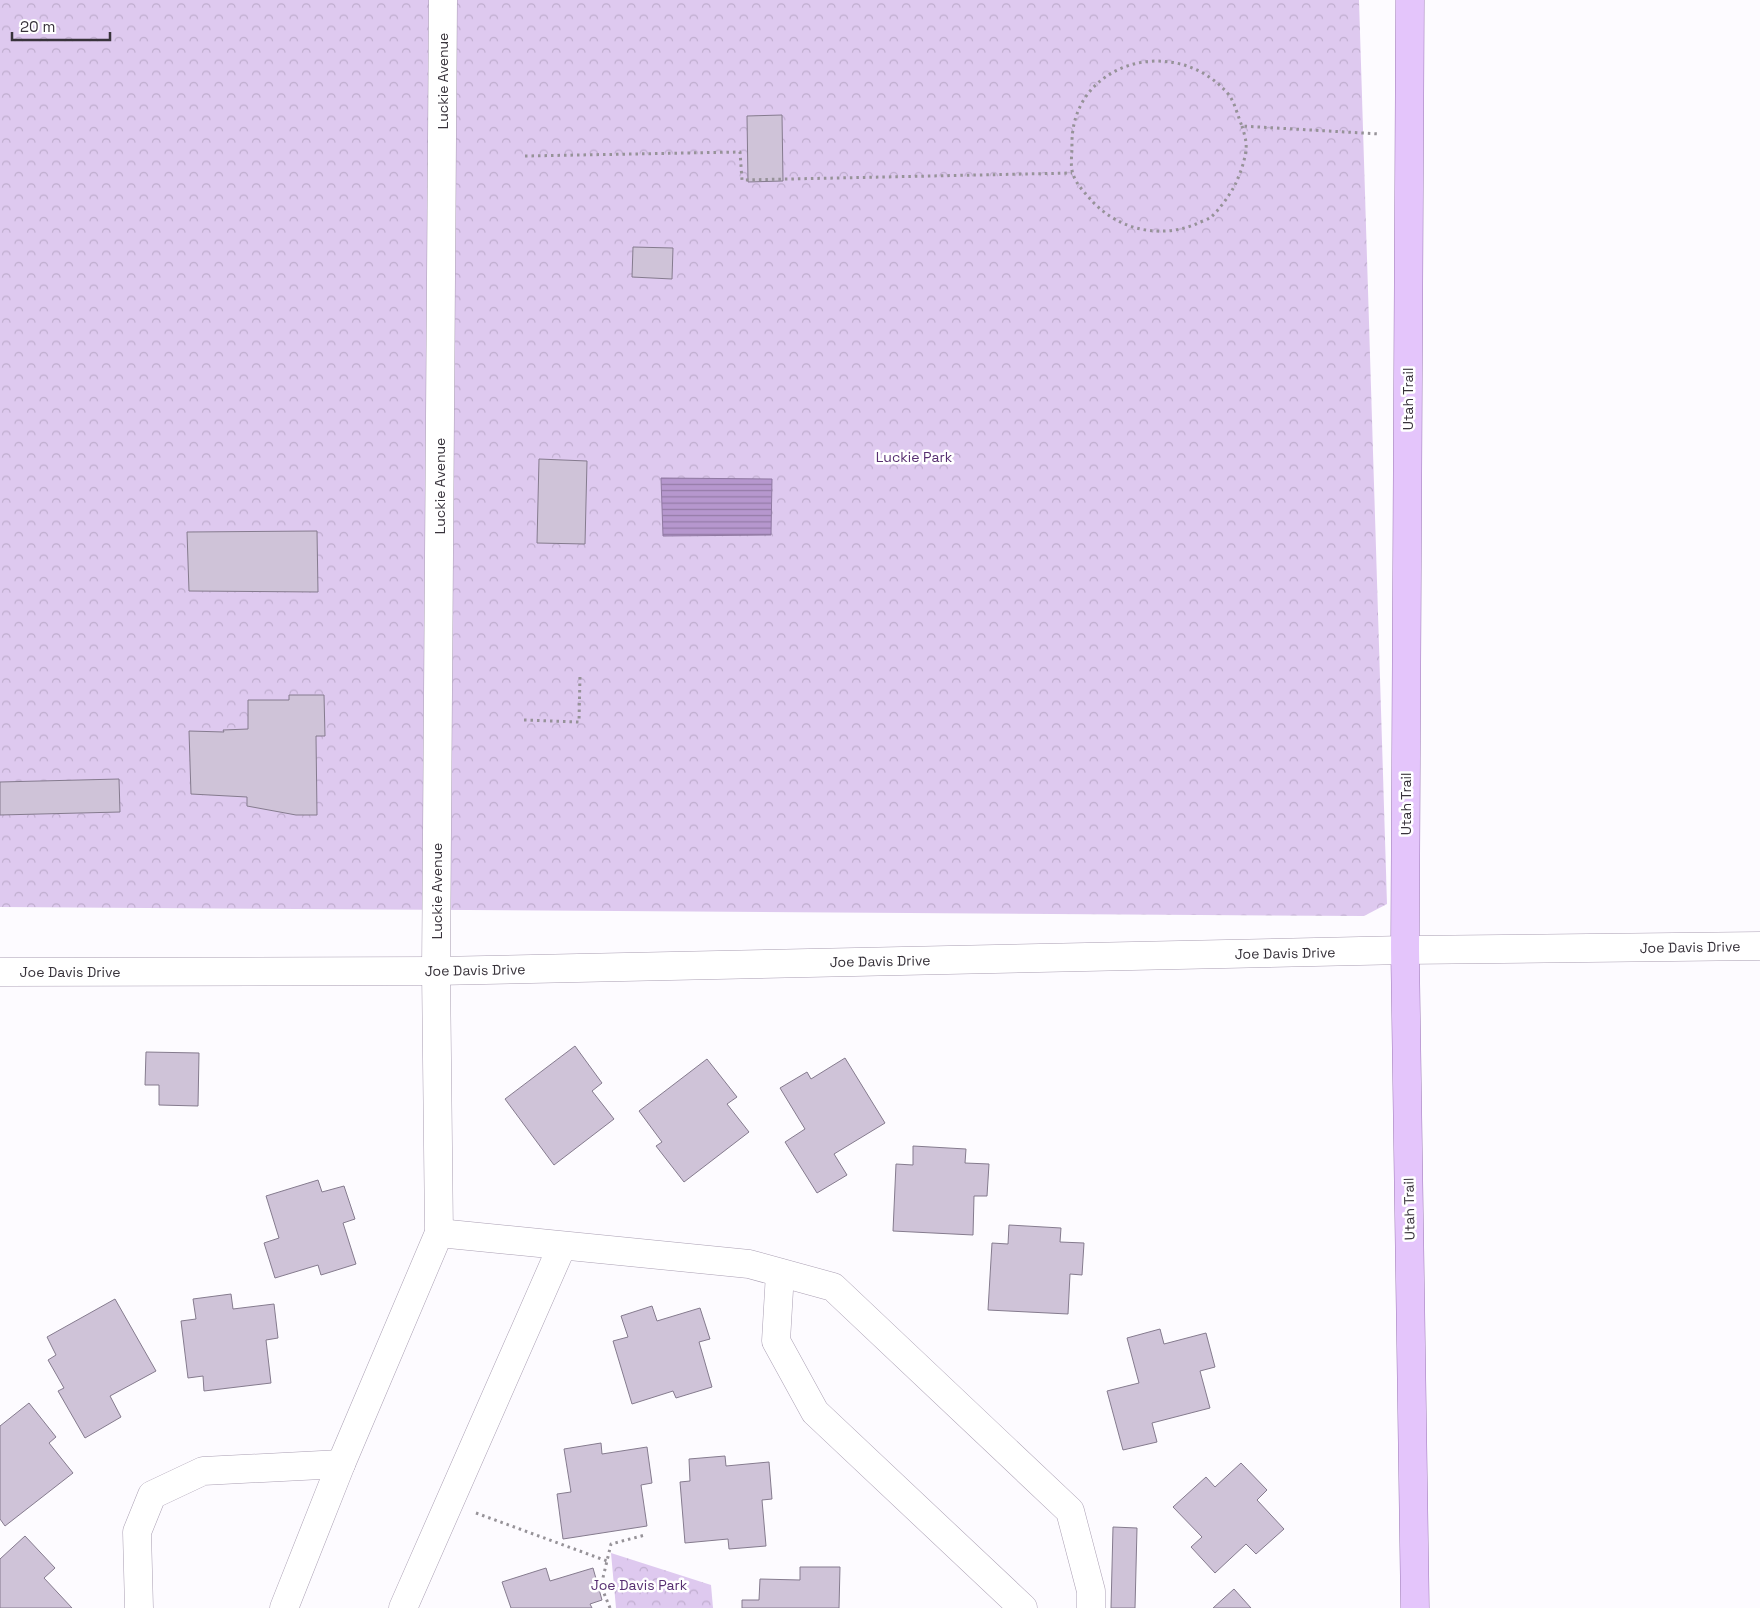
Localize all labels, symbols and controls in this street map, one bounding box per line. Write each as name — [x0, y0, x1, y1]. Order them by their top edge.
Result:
scale bar — [12, 10, 110, 42]
text: 20 m — [20, 17, 55, 36]
street label: Luckie Avenue — [434, 33, 452, 129]
street label: Utah Trail — [1399, 368, 1417, 430]
street label: Luckie Avenue — [431, 438, 449, 534]
park label: Luckie Park — [876, 448, 953, 466]
street label: Utah Trail — [1397, 773, 1415, 835]
street label: Luckie Avenue — [428, 843, 446, 939]
street label: Joe Davis Drive — [1639, 937, 1741, 957]
street label: Joe Davis Drive — [1234, 943, 1336, 963]
street label: Joe Davis Drive — [829, 951, 931, 971]
street label: Joe Davis Drive — [424, 960, 526, 980]
street label: Joe Davis Drive — [20, 963, 120, 981]
street label: Utah Trail — [1399, 1177, 1419, 1241]
park label: Joe Davis Park — [591, 1576, 688, 1594]

